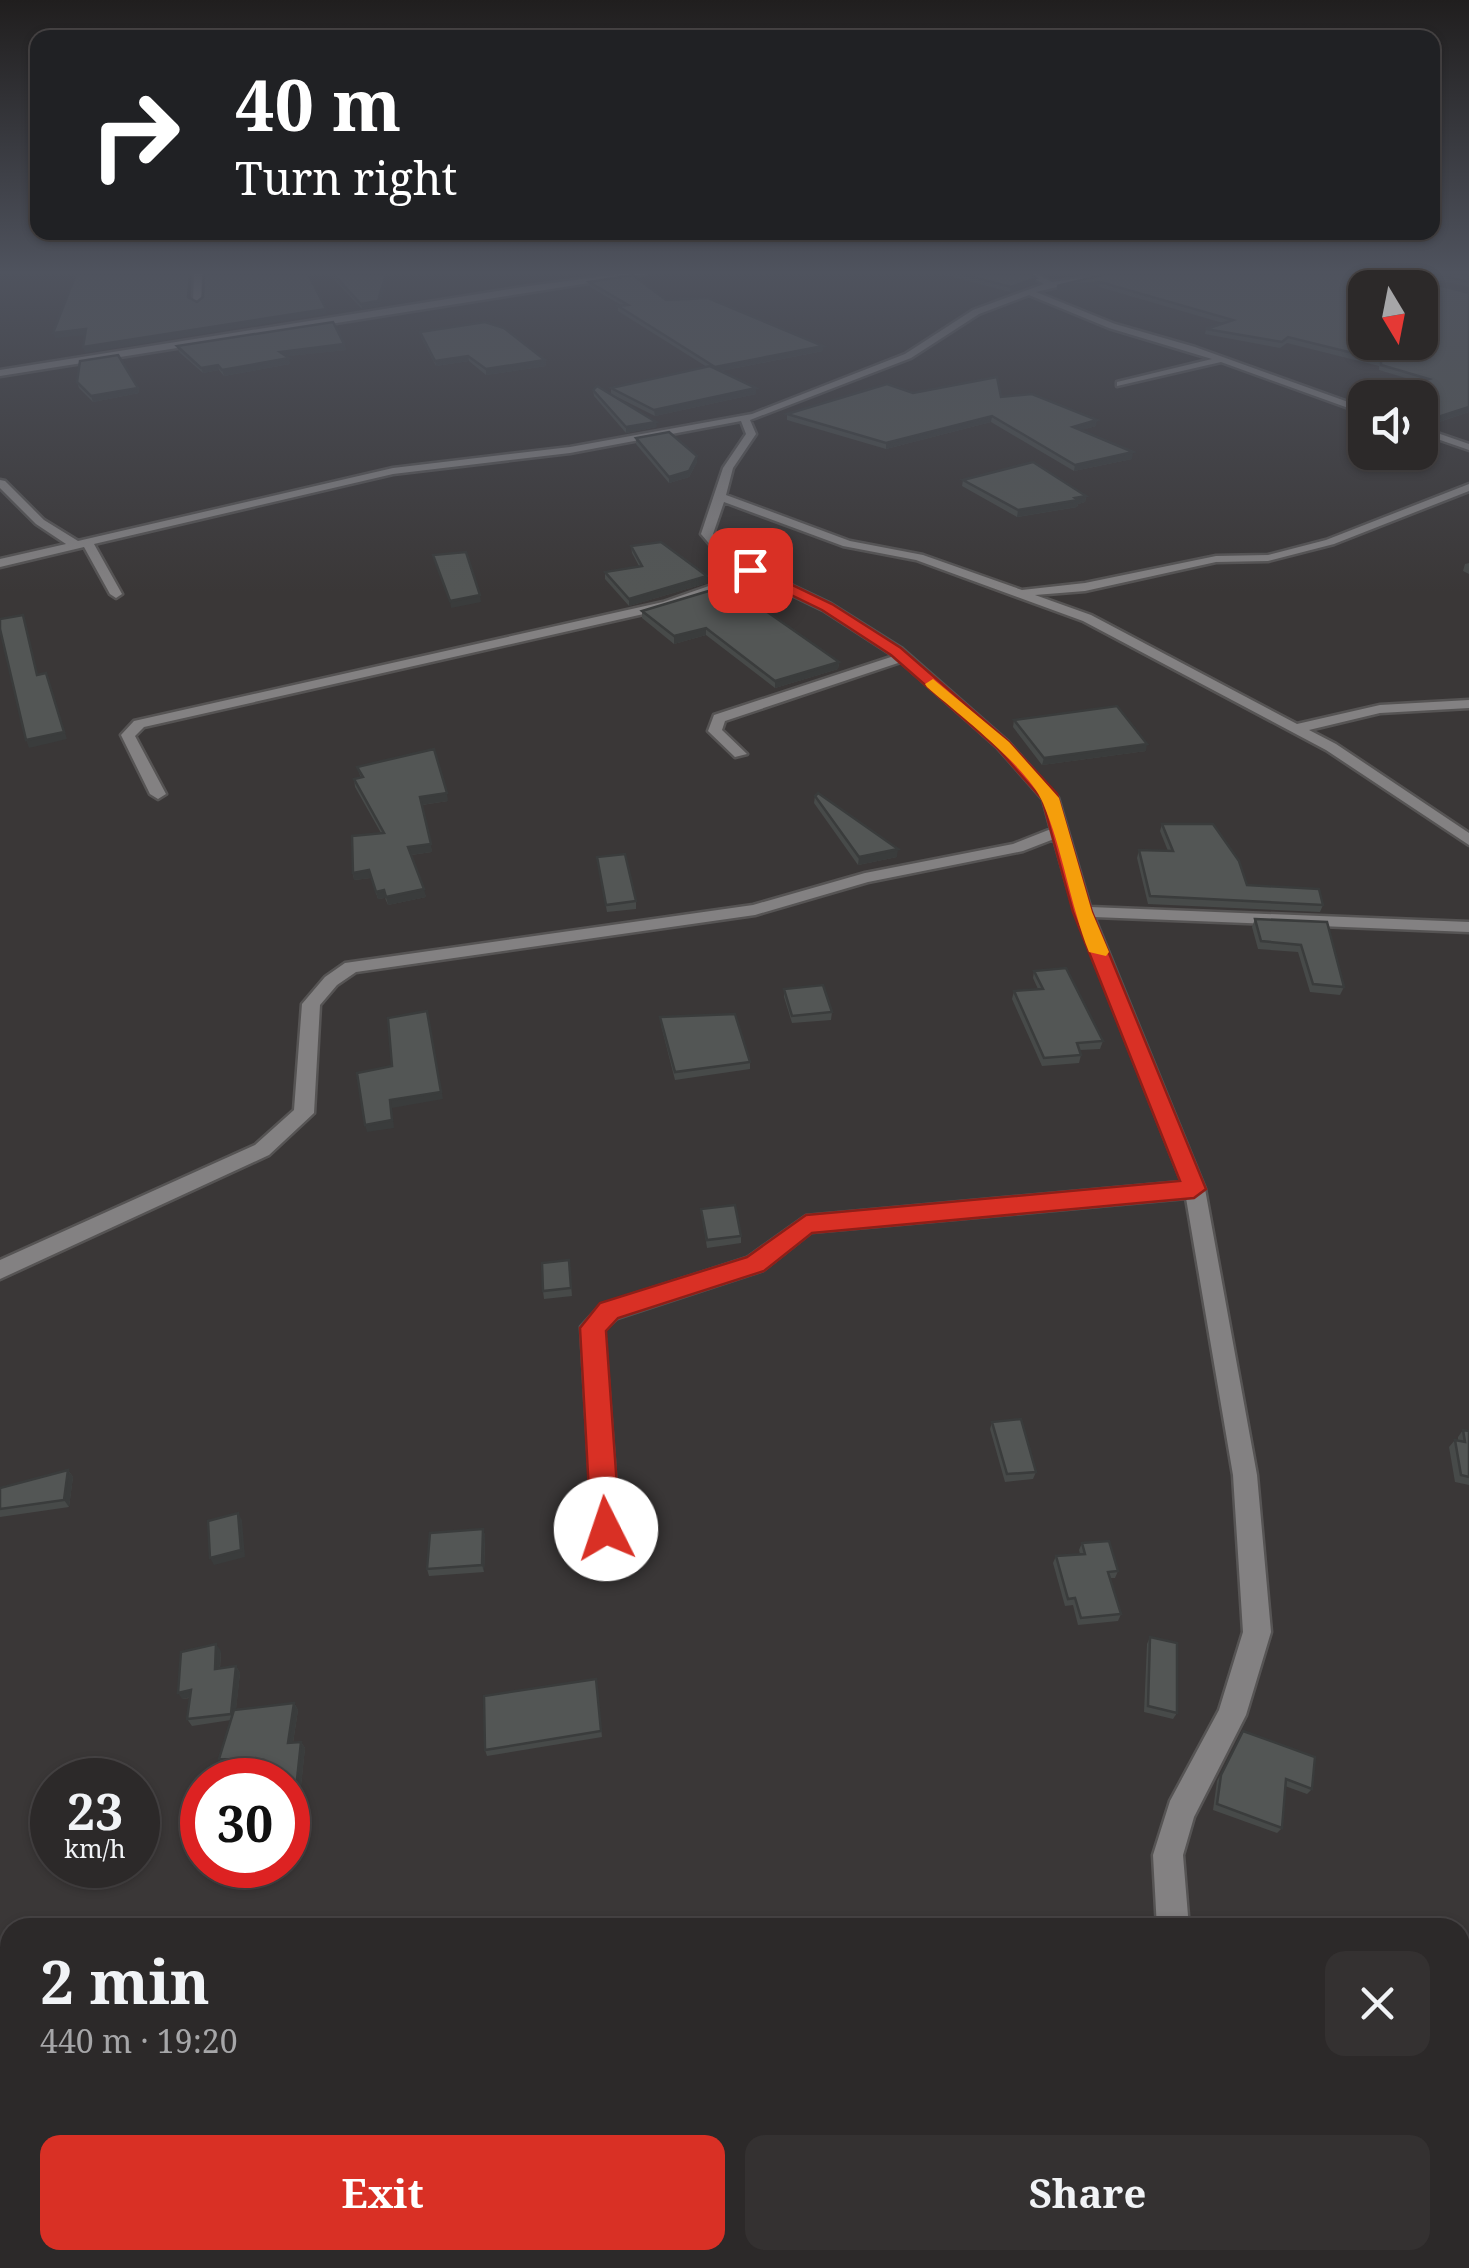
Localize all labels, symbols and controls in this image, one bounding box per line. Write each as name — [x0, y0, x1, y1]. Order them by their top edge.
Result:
text: 40 m — [235, 56, 401, 152]
icon: right — [70, 70, 200, 200]
text: Turn right — [235, 147, 457, 208]
north arrow — [1348, 270, 1438, 360]
map controls — [1348, 270, 1438, 470]
button: sound — [1348, 380, 1438, 470]
pin — [708, 528, 793, 613]
icon: arrive — [723, 543, 778, 598]
position arrow — [554, 1477, 658, 1581]
speed limit sign: 30 — [180, 1758, 310, 1888]
text: 23 — [67, 1777, 123, 1845]
text: km/h — [64, 1831, 126, 1865]
text: 2 min — [40, 1940, 210, 2022]
button: close — [1325, 1951, 1430, 2056]
text: 440 m · 19:20 — [40, 2019, 238, 2062]
button: Exit — [40, 2135, 725, 2250]
button: Share — [745, 2135, 1430, 2250]

